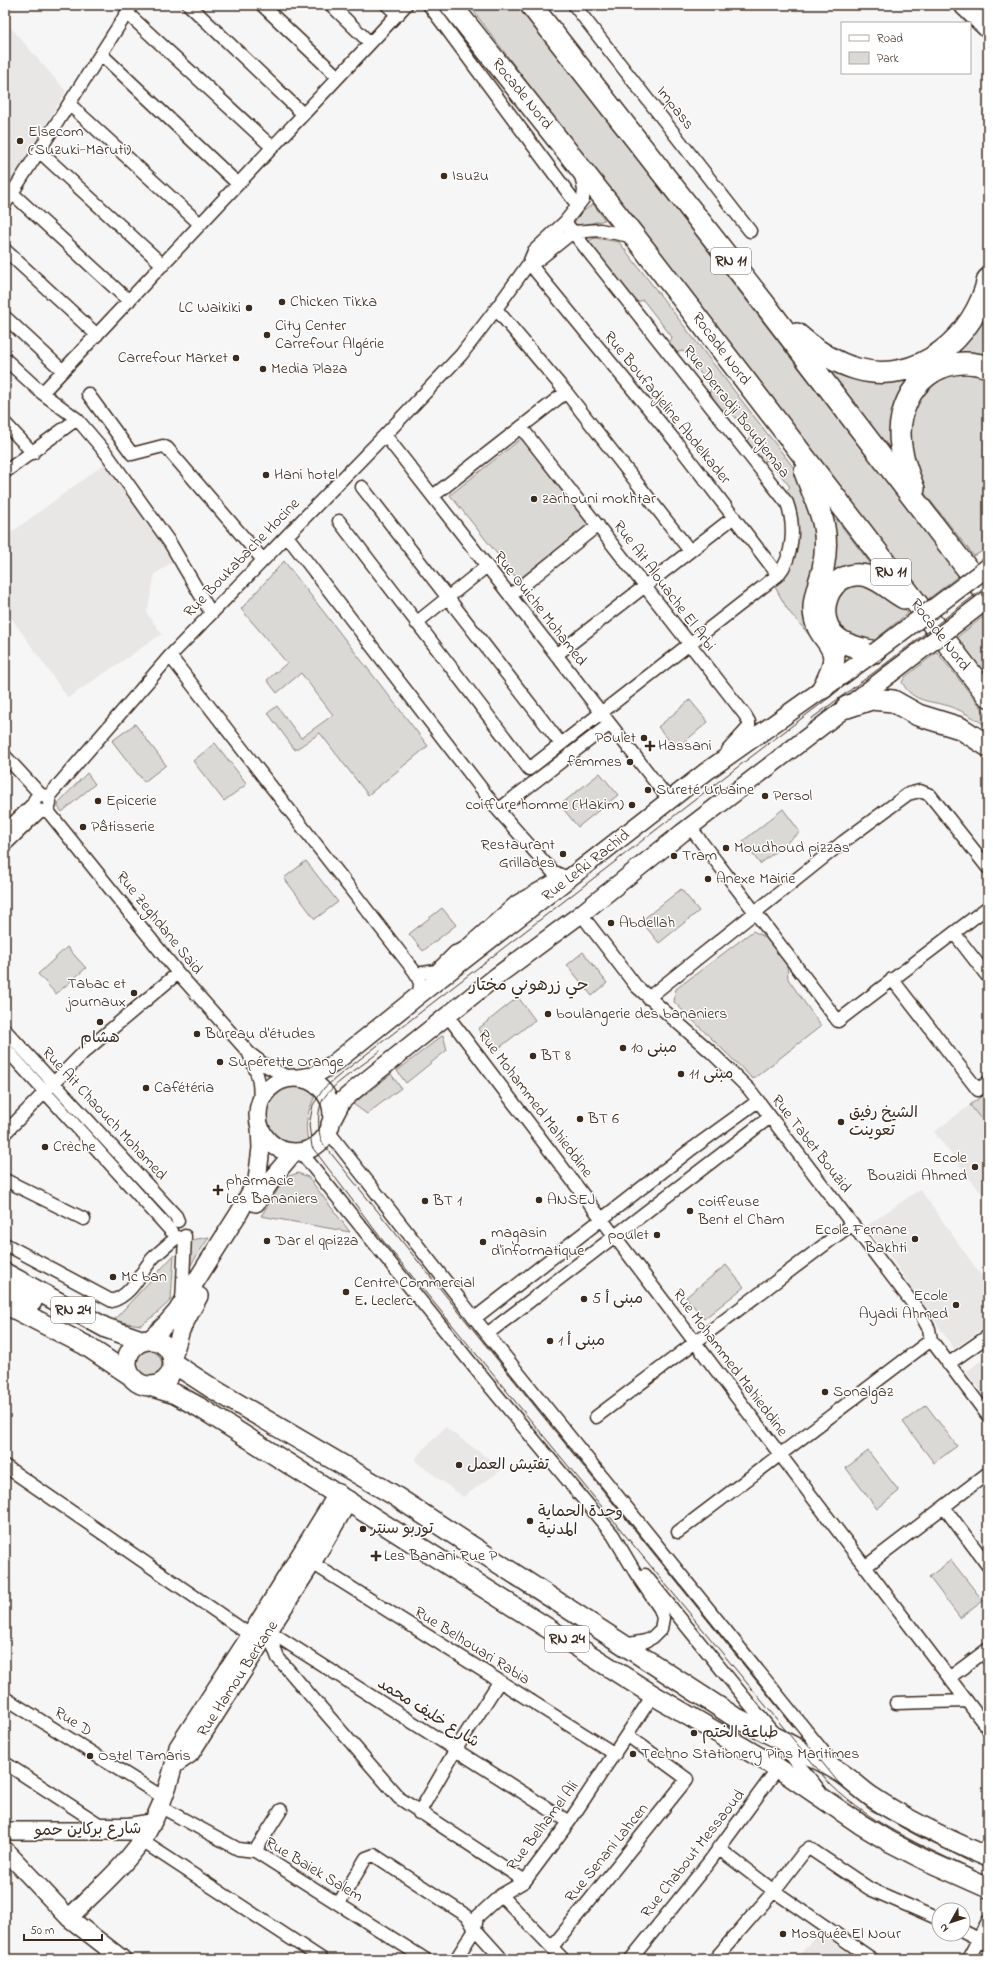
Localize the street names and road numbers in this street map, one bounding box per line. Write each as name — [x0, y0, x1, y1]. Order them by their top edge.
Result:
street label: Rocade Nord — [486, 53, 558, 135]
street label: Impass — [650, 81, 700, 135]
road number: RN 11 — [711, 248, 751, 274]
street label: Rocade Nord — [685, 307, 757, 391]
street label: Rue Boufadjeline Abdelkader — [597, 326, 737, 490]
street label: Rue Derradji Boudjemaa — [676, 340, 796, 484]
street label: Rue Boukabache Hocine — [178, 492, 306, 623]
street label: Rue Ait Alouache El Arbi — [607, 516, 721, 657]
street label: Rue Ouiche Mohamed — [487, 547, 593, 671]
road number: RN 11 — [871, 559, 911, 585]
street label: Rocade Nord — [904, 594, 976, 676]
street label: Rue Lefki Rachid — [537, 824, 635, 908]
street label: Rue Zeghdane Said — [110, 866, 208, 980]
street label: Rue Mohammed Mahieddine — [471, 1025, 599, 1184]
street label: Rue Ait Chaouch Mohamed — [36, 1042, 172, 1186]
street label: Rue Tabet Bouzid — [765, 1090, 857, 1198]
street label: Rue Mohammed Mahieddine — [666, 1284, 794, 1443]
road number: RN 24 — [51, 1297, 95, 1323]
street label: Rue Belhouari Rabia — [409, 1601, 535, 1691]
street label: Rue Hamou Berkane — [191, 1615, 285, 1742]
road number: RN 24 — [545, 1626, 589, 1652]
street label: شارع خليف محمد — [372, 1672, 484, 1754]
street label: Rue D — [49, 1701, 97, 1743]
street label: Rue Belhamel Ali — [501, 1776, 585, 1876]
street label: Rue Chabout Messaoud — [635, 1785, 751, 1923]
street label: Rue Senani Lahcen — [559, 1798, 655, 1908]
street label: شارع بركاين حمو — [33, 1817, 141, 1843]
street label: Rue Baiek Salem — [260, 1831, 368, 1909]

